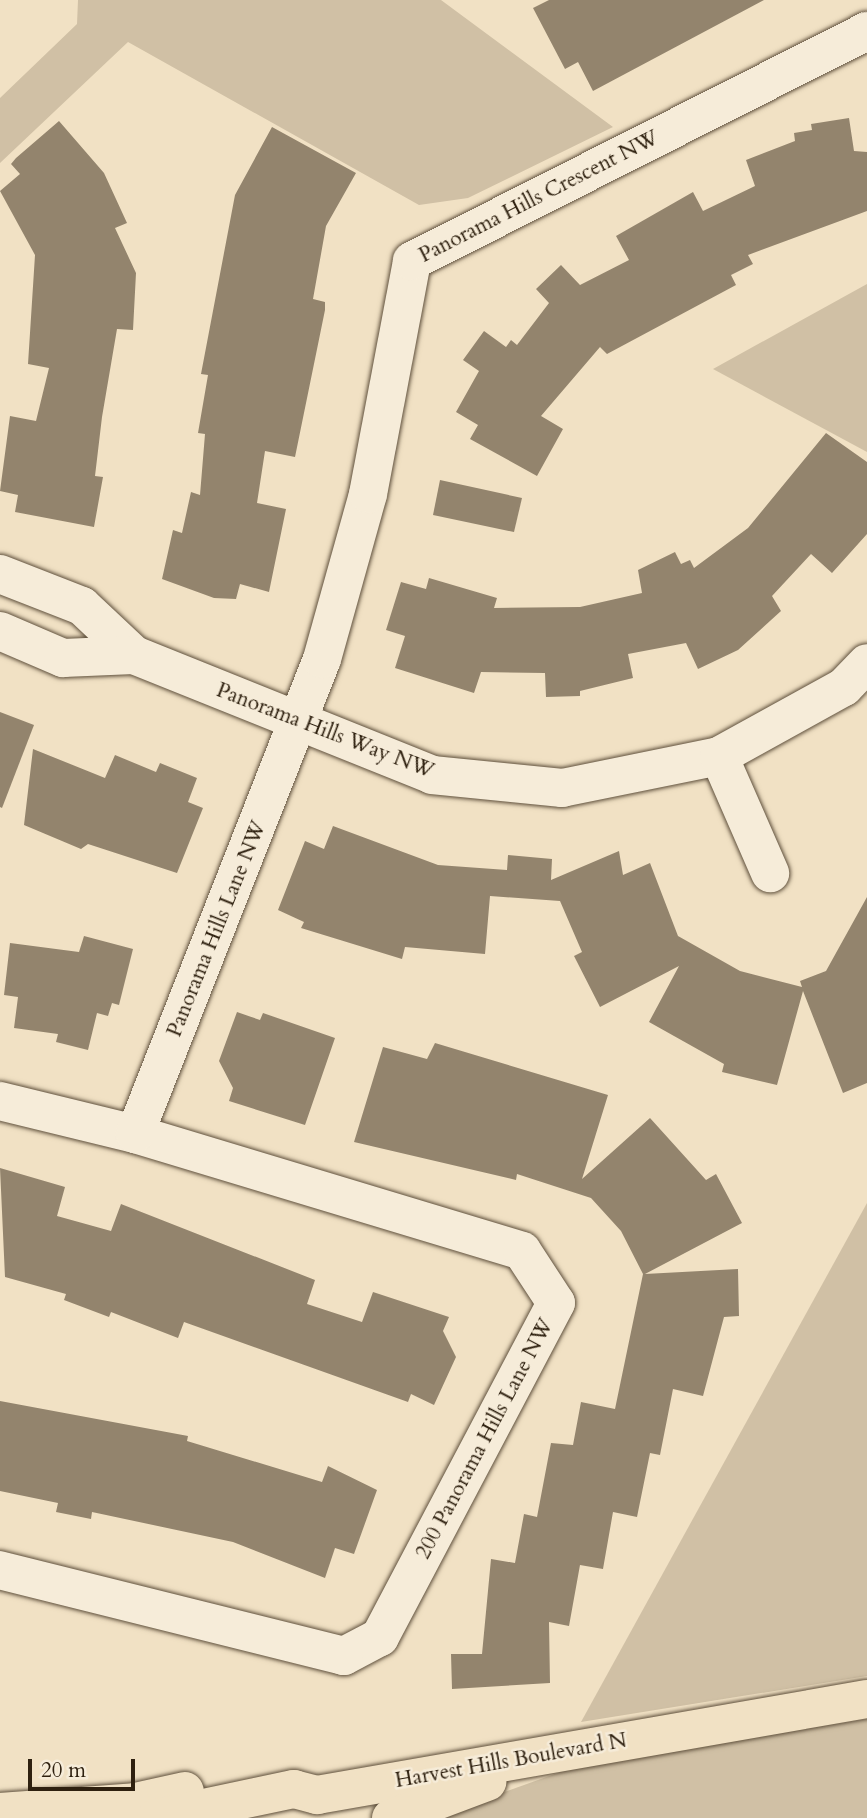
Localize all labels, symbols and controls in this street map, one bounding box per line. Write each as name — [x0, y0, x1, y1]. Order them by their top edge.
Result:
street label: Panorama Hills Crescent NW — [415, 126, 663, 268]
street label: Panorama Hills Way NW — [213, 678, 437, 784]
street label: Panorama Hills Lane NW — [162, 817, 272, 1041]
street label: 200 Panorama Hills Lane NW — [411, 1314, 559, 1564]
street label: Harvest Hills Boulevard N — [393, 1728, 629, 1794]
scale bar — [32, 1744, 138, 1788]
text: 20 m — [41, 1756, 86, 1785]

